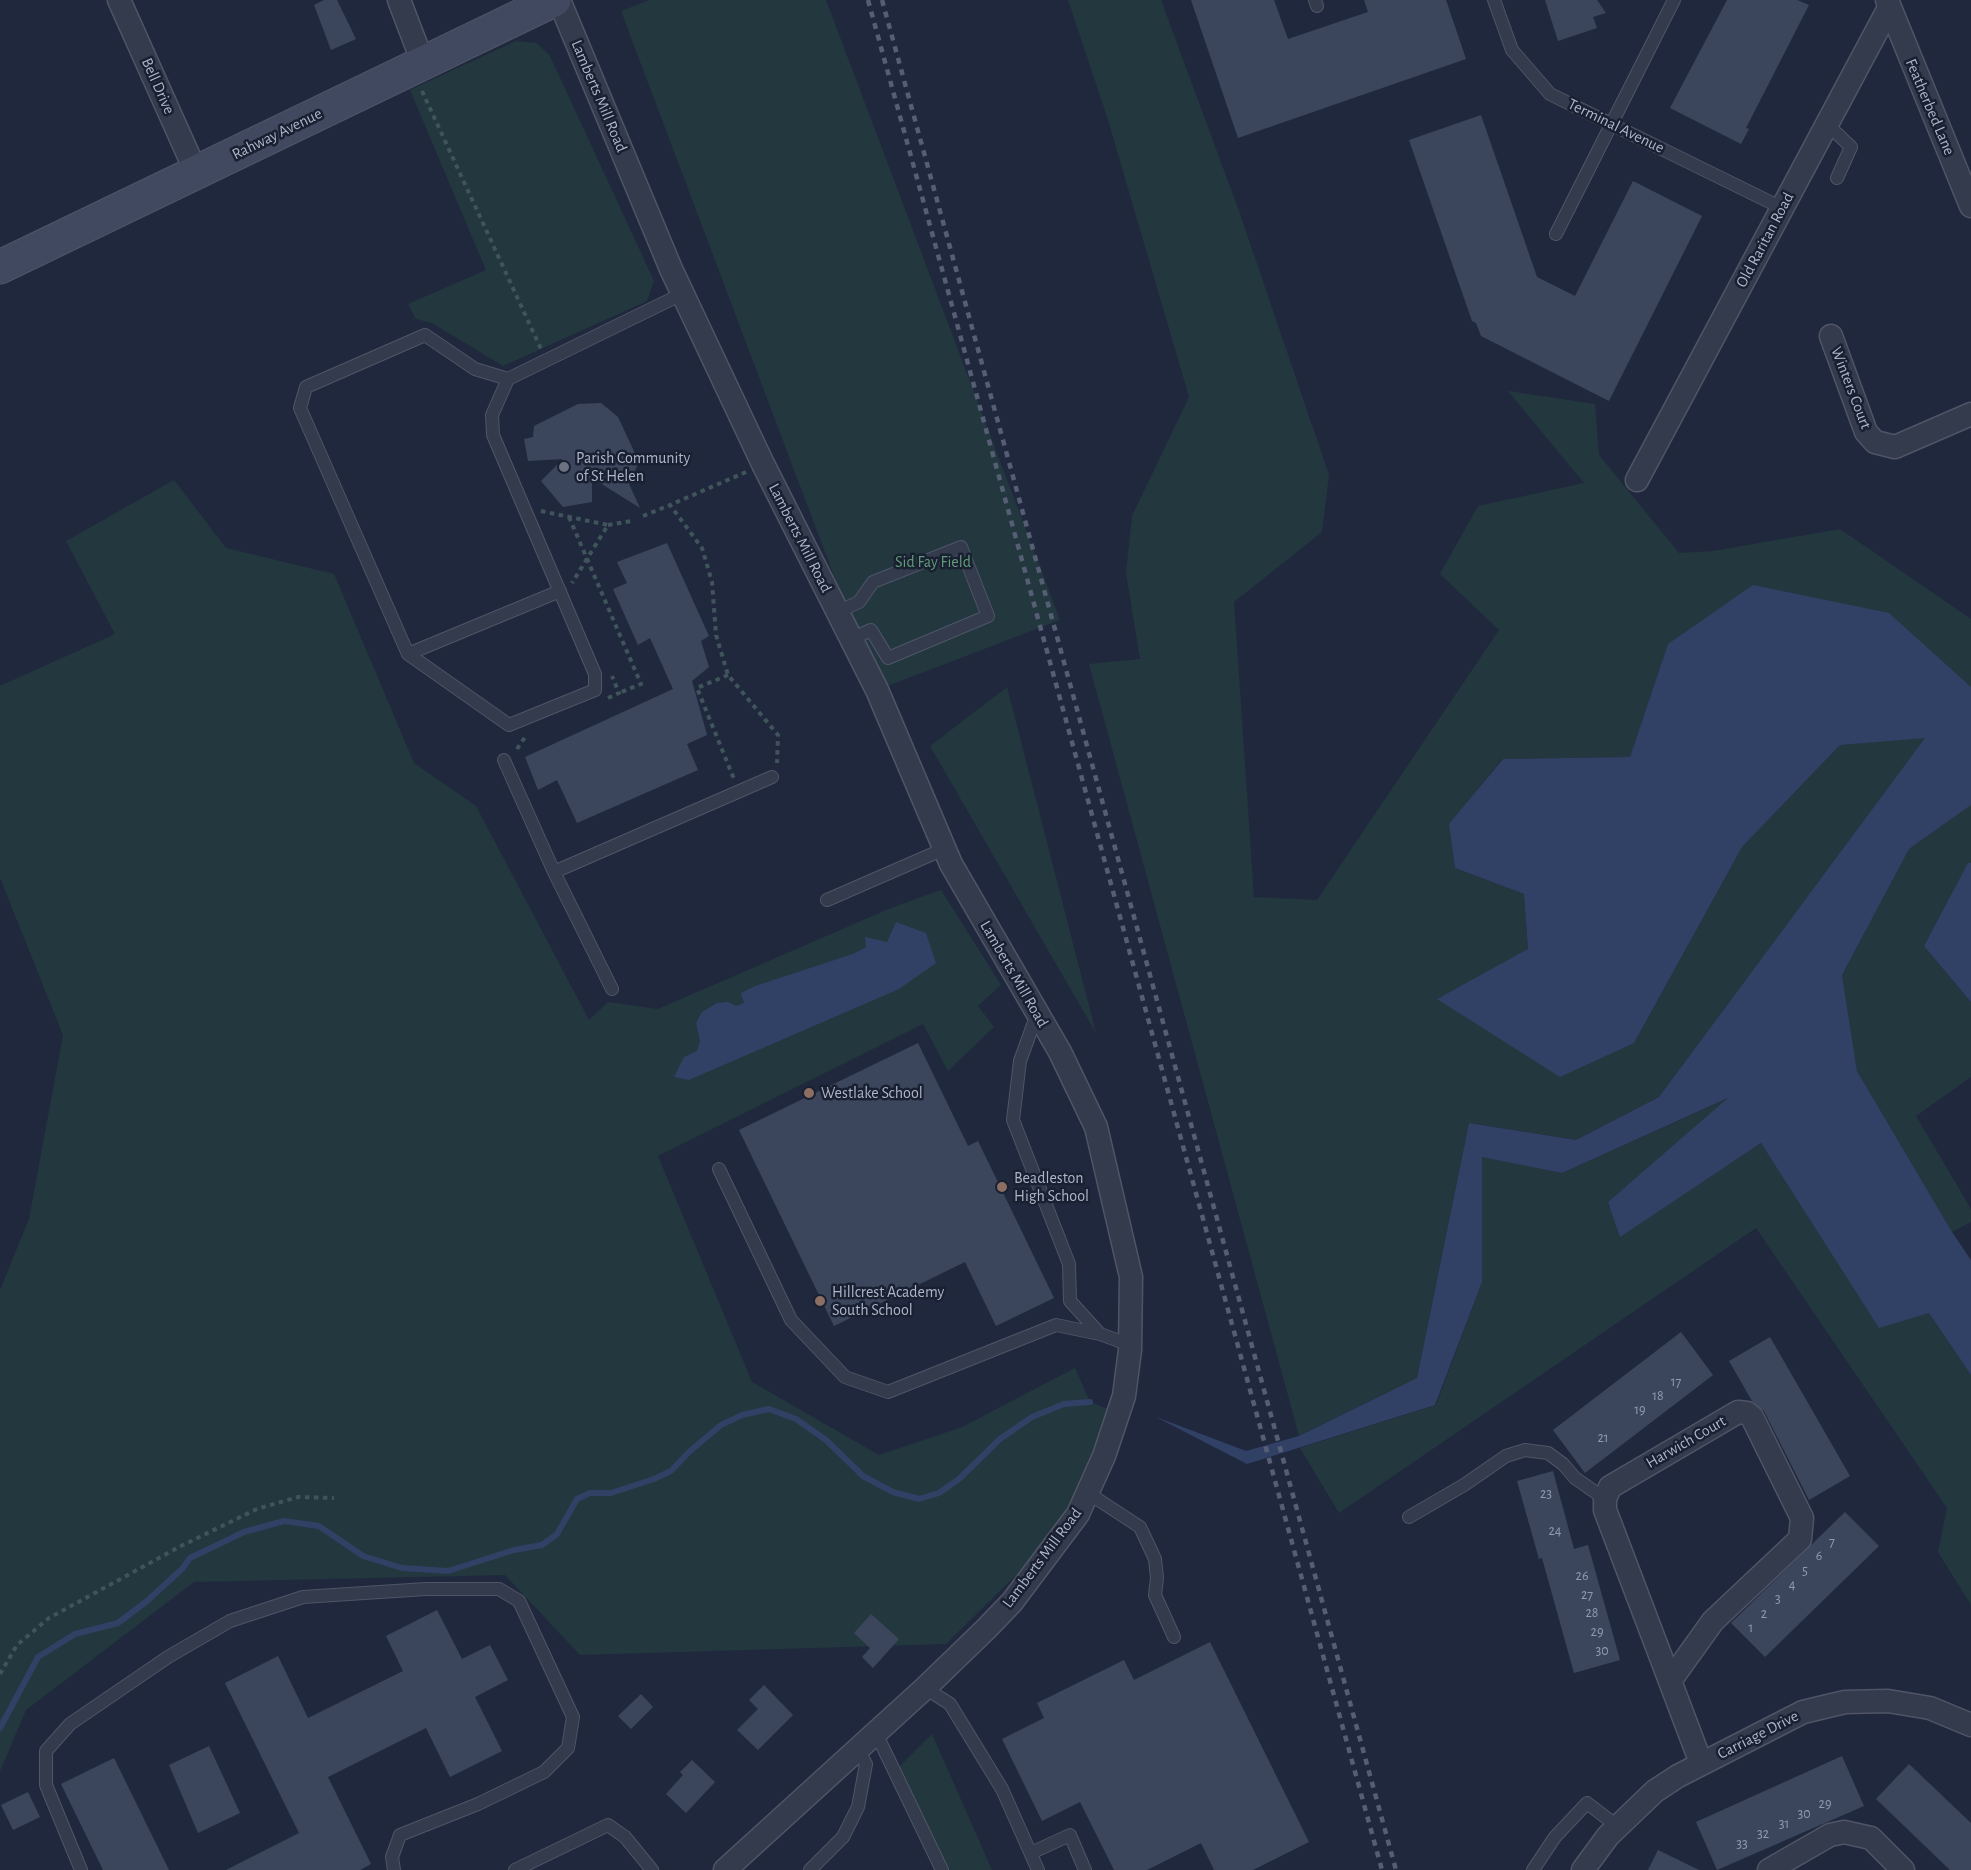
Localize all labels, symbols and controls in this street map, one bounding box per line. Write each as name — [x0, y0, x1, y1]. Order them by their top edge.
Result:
street label: Lamberts Mill Road — [567, 37, 631, 155]
street label: Bell Drive — [137, 55, 179, 117]
street label: Featherbed Lane — [1901, 56, 1959, 158]
street label: Terminal Avenue — [1565, 94, 1667, 158]
street label: Rahway Avenue — [229, 104, 325, 164]
street label: Old Raritan Road — [1732, 189, 1798, 291]
street label: Winters Court — [1827, 344, 1875, 432]
place label: Parish Community of St Helen — [576, 448, 690, 486]
marker: Parish Community of St Helen — [557, 460, 571, 474]
street label: Lamberts Mill Road — [764, 480, 836, 596]
park label: Sid Fay Field — [895, 552, 971, 572]
street label: Lamberts Mill Road — [976, 917, 1052, 1031]
place label: Westlake School — [821, 1083, 923, 1103]
marker: Westlake School — [802, 1086, 816, 1100]
place label: Beadleston High School — [1014, 1168, 1089, 1206]
marker: Beadleston High School — [995, 1180, 1009, 1194]
place label: Hillcrest Academy South School — [832, 1282, 944, 1320]
marker: Hillcrest Academy South School — [813, 1294, 827, 1308]
house number: 17 — [1671, 1374, 1681, 1390]
house number: 18 — [1652, 1388, 1664, 1404]
house number: 19 — [1634, 1402, 1646, 1418]
street label: Harwich Court — [1643, 1411, 1729, 1473]
house number: 21 — [1597, 1430, 1609, 1446]
house number: 23 — [1540, 1486, 1552, 1502]
street label: Lamberts Mill Road — [998, 1504, 1086, 1612]
house number: 24 — [1548, 1523, 1562, 1539]
house number: 7 — [1829, 1534, 1835, 1550]
house number: 6 — [1816, 1548, 1822, 1564]
house number: 5 — [1802, 1563, 1808, 1579]
house number: 26 — [1576, 1568, 1588, 1584]
house number: 4 — [1789, 1577, 1795, 1593]
house number: 27 — [1581, 1587, 1593, 1603]
house number: 3 — [1775, 1591, 1781, 1607]
house number: 28 — [1585, 1605, 1599, 1621]
house number: 2 — [1761, 1606, 1767, 1622]
house number: 1 — [1749, 1620, 1753, 1636]
house number: 29 — [1591, 1624, 1603, 1640]
house number: 30 — [1595, 1643, 1609, 1659]
street label: Carriage Drive — [1714, 1706, 1802, 1764]
house number: 29 — [1819, 1796, 1831, 1812]
house number: 30 — [1797, 1806, 1811, 1822]
house number: 31 — [1779, 1816, 1789, 1832]
house number: 32 — [1757, 1826, 1769, 1842]
house number: 33 — [1736, 1836, 1748, 1852]

